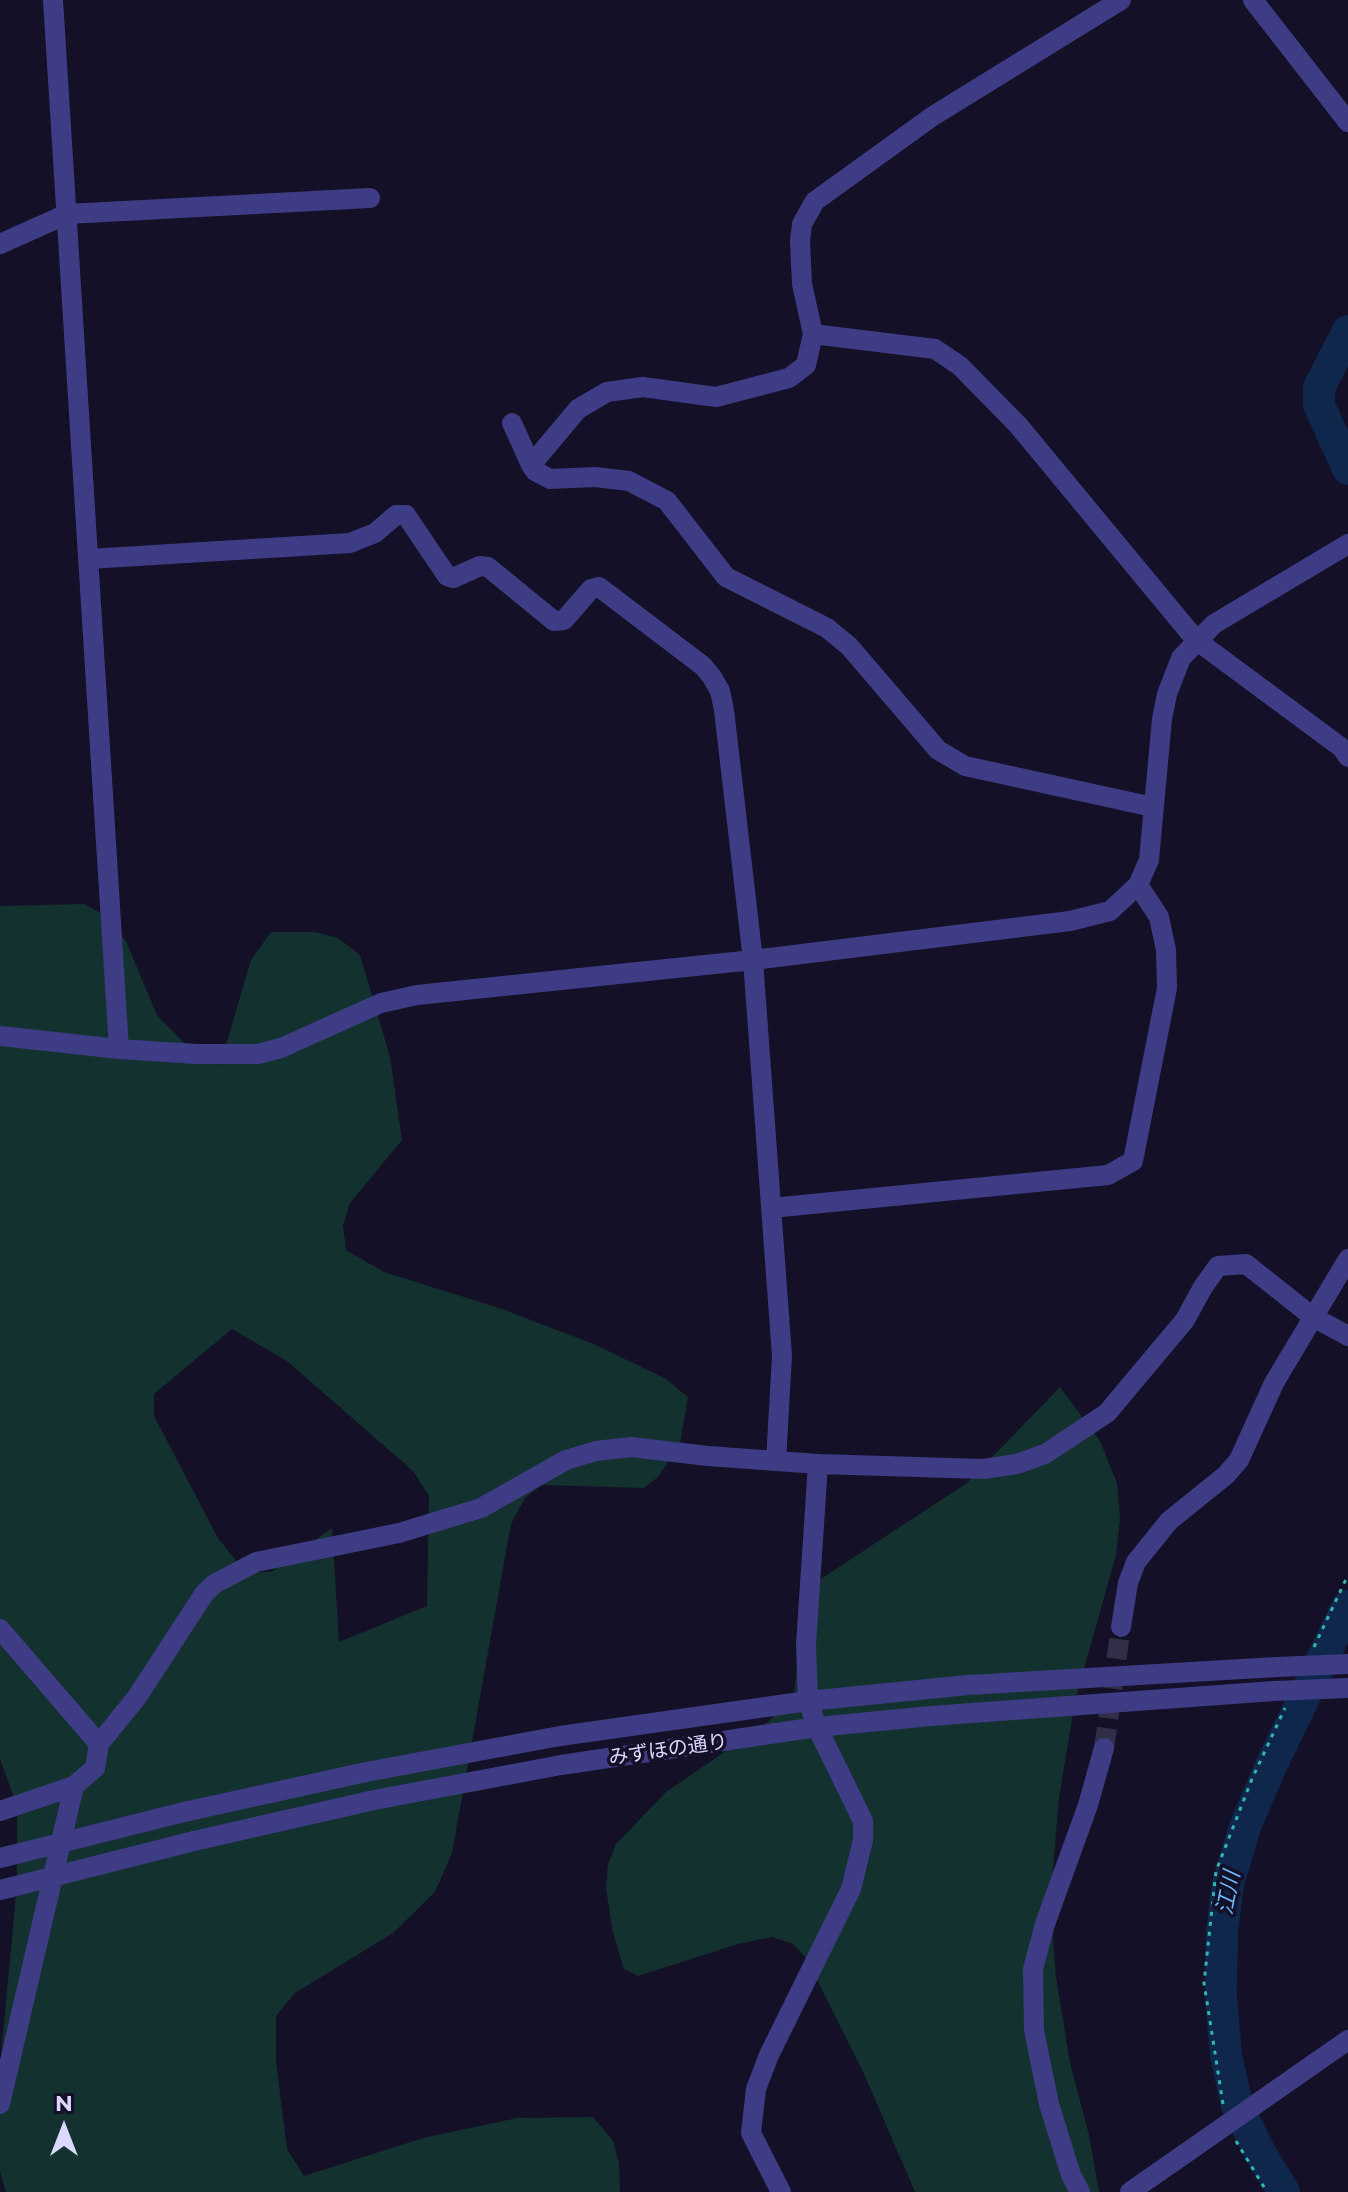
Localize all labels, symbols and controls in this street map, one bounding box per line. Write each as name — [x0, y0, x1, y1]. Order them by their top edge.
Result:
street label: みずほの通り — [607, 1730, 729, 1770]
water label: 江川 — [1212, 1869, 1246, 1917]
north arrow — [24, 2088, 104, 2168]
text: N — [55, 2090, 73, 2117]

